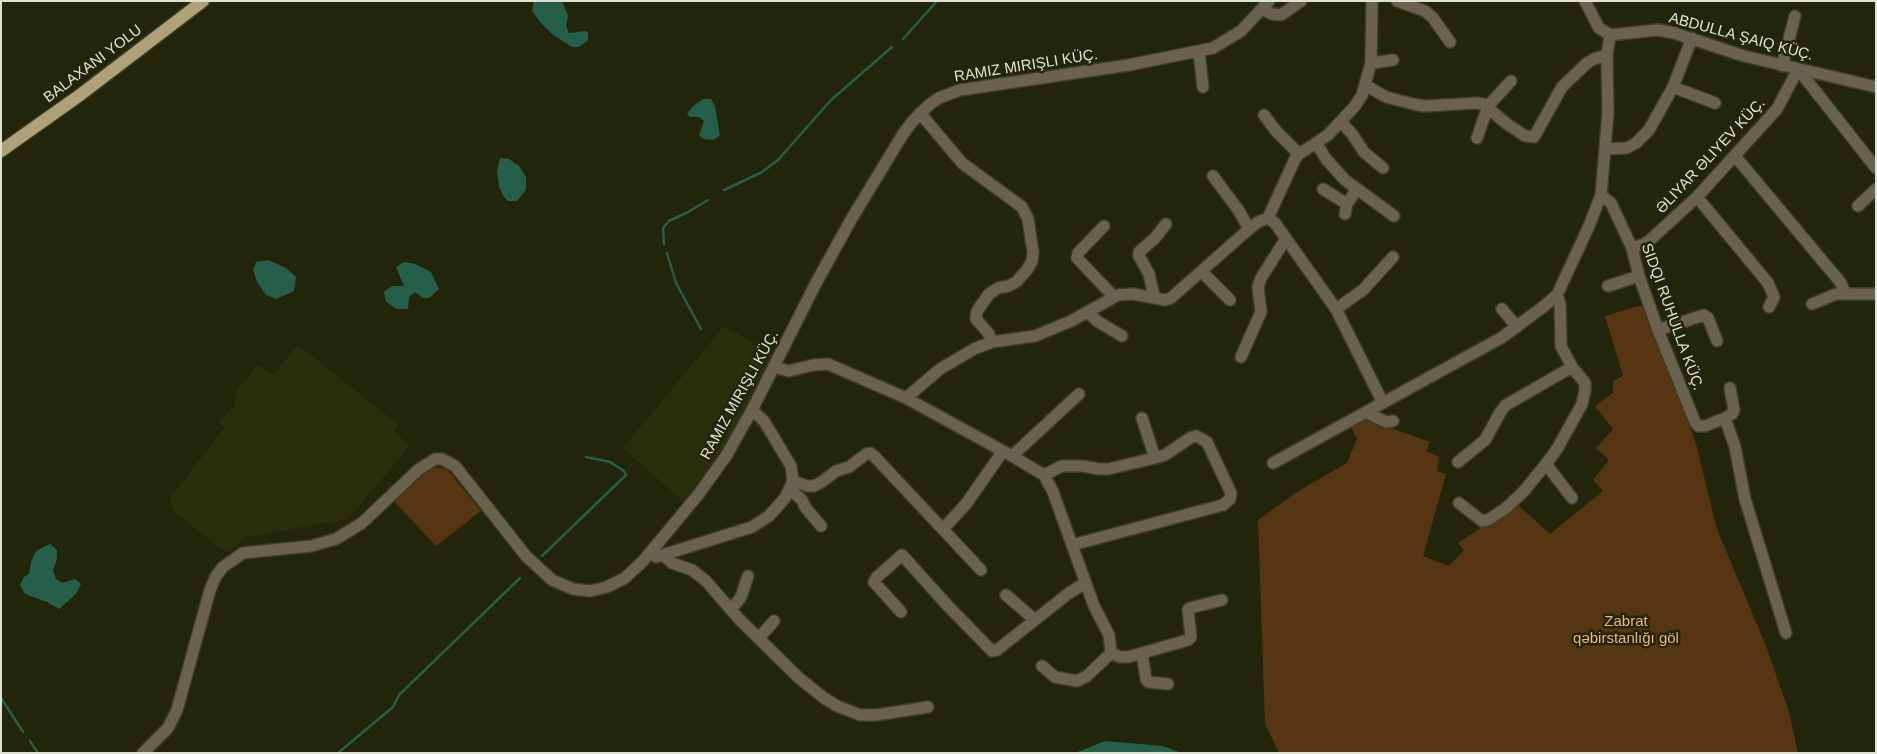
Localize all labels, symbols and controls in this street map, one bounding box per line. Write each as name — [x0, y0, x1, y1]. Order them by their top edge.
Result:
street label: ABDULLA ŞAIQ KÜÇ. — [1667, 9, 1815, 65]
street label: BALAXANI YOLU — [40, 21, 146, 107]
street label: RAMIZ MIRIŞLI KÜÇ. — [953, 46, 1099, 86]
street label: ƏLIYAR ƏLIYEV KÜÇ. — [1653, 94, 1769, 218]
street label: SIDQI RUHULLA KÜÇ. — [1637, 241, 1707, 393]
street label: RAMIZ MIRIŞLI KÜÇ. — [697, 327, 783, 463]
park label: Zabrat qəbirstanlığı göl — [1573, 613, 1679, 648]

